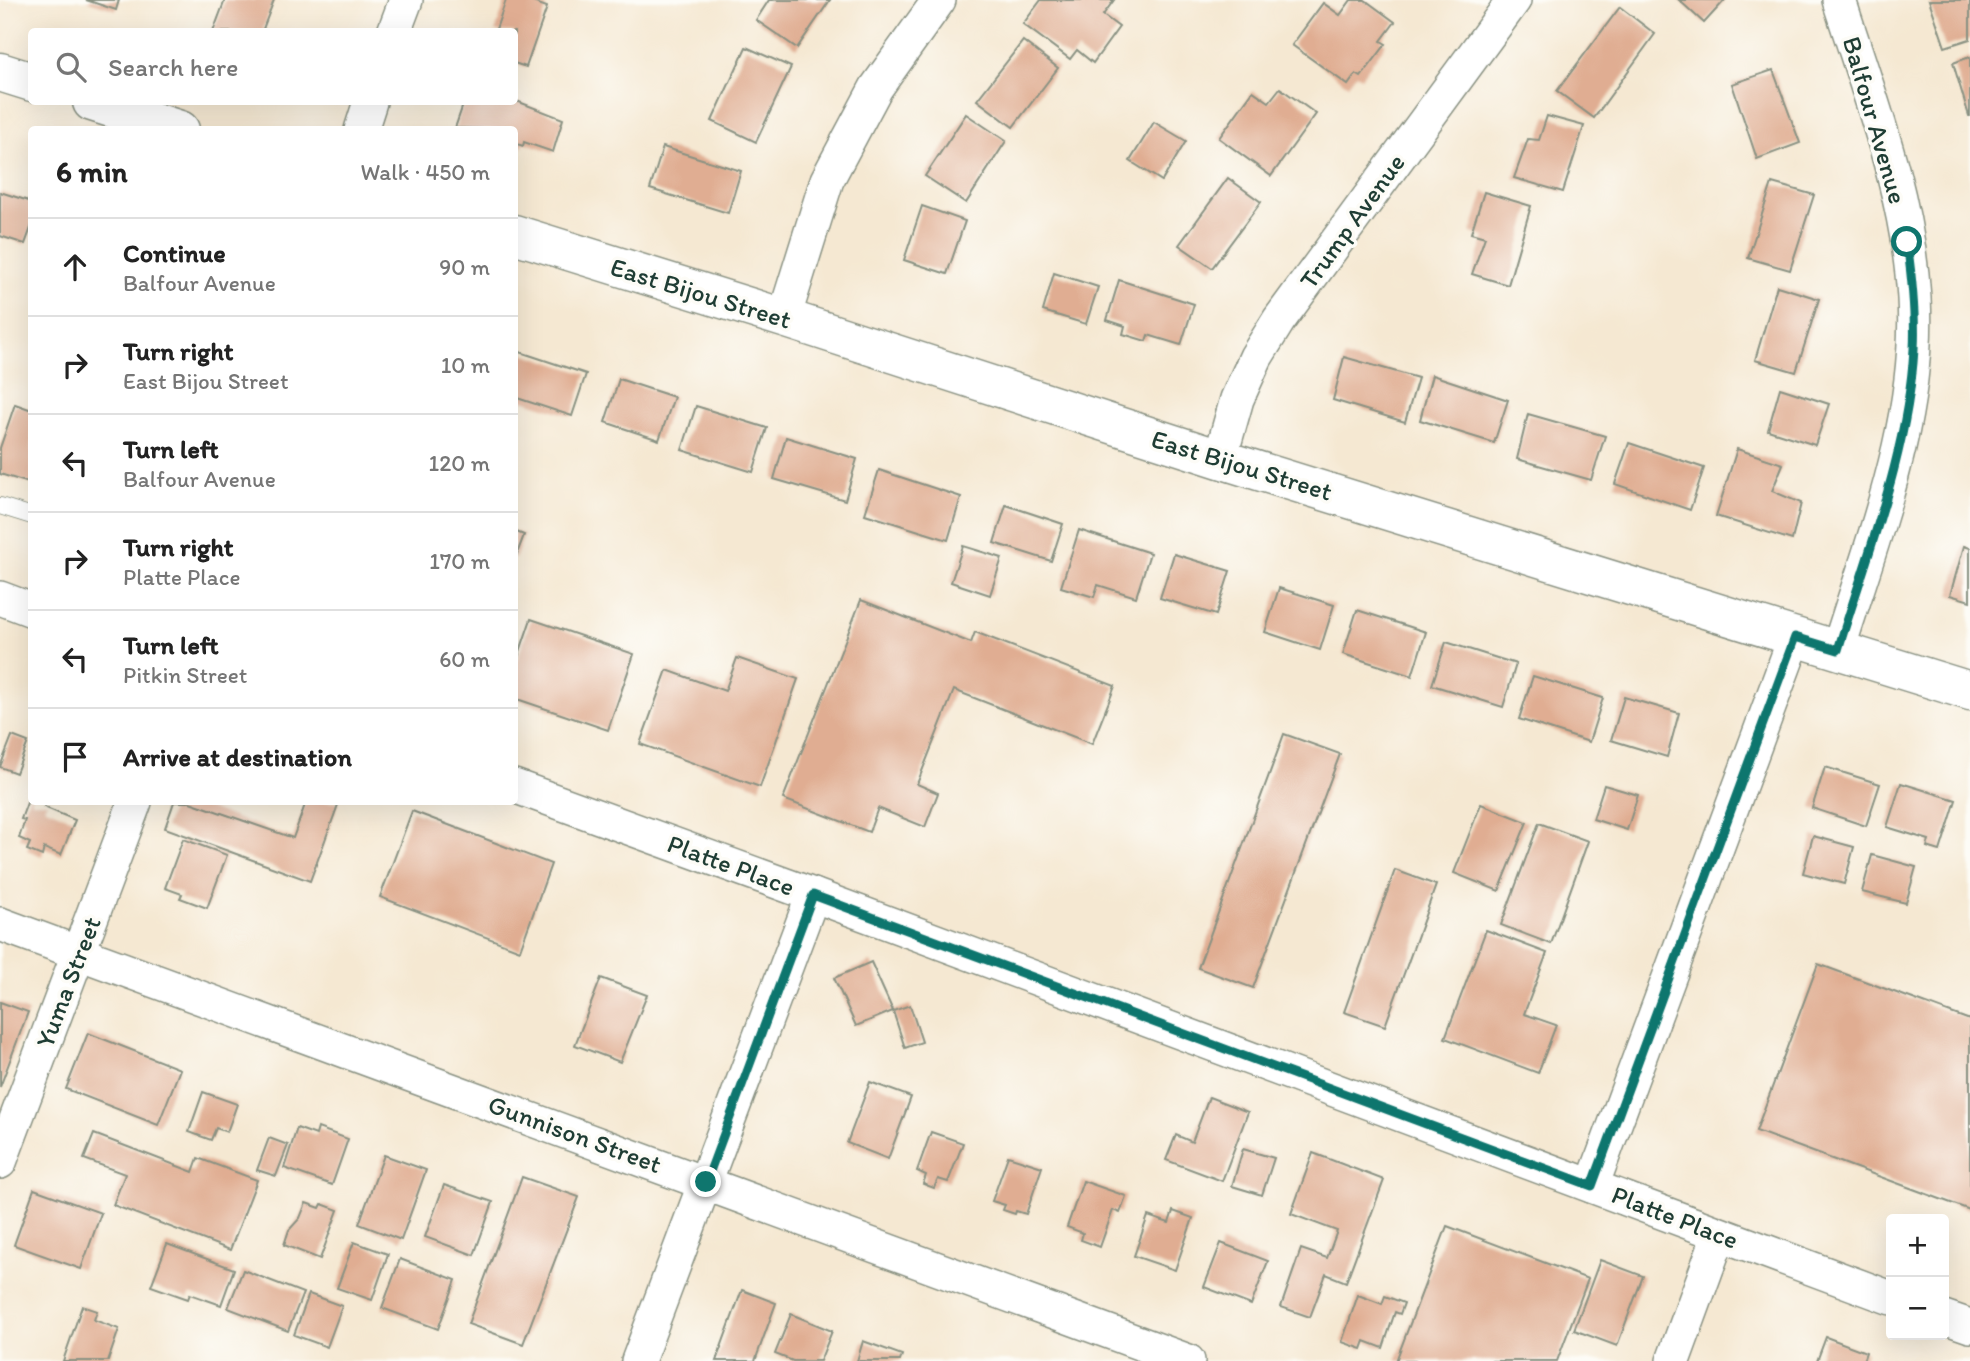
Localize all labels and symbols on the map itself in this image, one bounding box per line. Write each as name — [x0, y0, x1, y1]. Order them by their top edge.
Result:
street label: Balfour Avenue — [1836, 33, 1914, 207]
street label: Trump Avenue — [1292, 147, 1412, 295]
route start — [1891, 226, 1922, 257]
street label: East Bijou Street — [607, 250, 795, 336]
street label: East Bijou Street — [1148, 422, 1336, 508]
street label: Platte Place — [663, 827, 799, 903]
street label: Yuma Street — [28, 912, 108, 1052]
street label: Gunnison Street — [484, 1088, 666, 1180]
route end — [690, 1166, 721, 1197]
street label: Platte Place — [1607, 1178, 1743, 1256]

